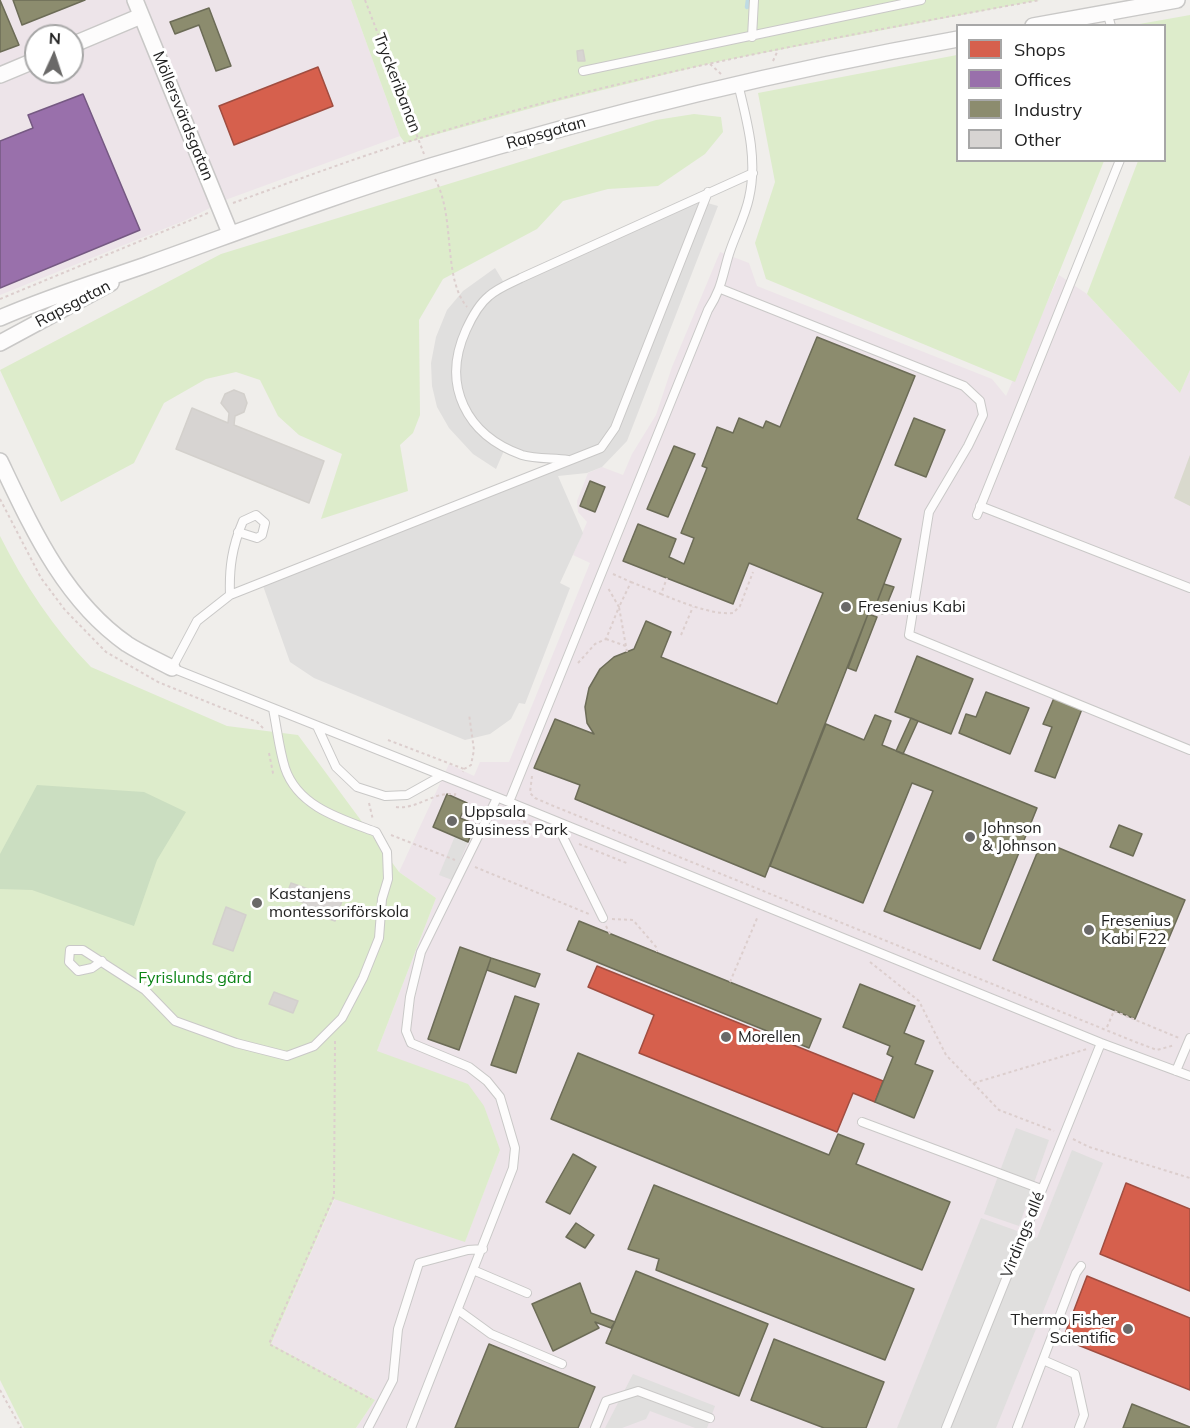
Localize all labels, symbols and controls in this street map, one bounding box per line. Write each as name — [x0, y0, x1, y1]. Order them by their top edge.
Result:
north arrow — [24, 24, 84, 84]
legend — [956, 24, 1166, 162]
text: N — [48, 28, 61, 48]
street label: Tryckeribanan — [369, 31, 425, 135]
text: Shops — [1014, 38, 1066, 61]
street label: Möllersvärdsgatan — [148, 48, 218, 184]
text: Offices — [1014, 68, 1071, 91]
text: Industry — [1014, 98, 1082, 121]
street label: Rapsgatan — [504, 112, 588, 154]
text: Other — [1014, 128, 1061, 151]
street label: Rapsgatan — [32, 276, 114, 332]
place label: Fresenius Kabi — [858, 597, 966, 617]
marker: Fresenius Kabi — [839, 600, 853, 614]
place label: Uppsala Business Park — [464, 802, 568, 840]
marker: Uppsala Business Park — [445, 814, 459, 828]
place label: Johnson & Johnson — [982, 818, 1057, 856]
marker: Johnson & Johnson — [963, 830, 977, 844]
place label: Kastanjens montessoriförskola — [269, 884, 409, 922]
marker: Kastanjens montessoriförskola — [250, 896, 264, 910]
place label: Fresenius Kabi F22 — [1101, 911, 1171, 949]
marker: Fresenius Kabi F22 — [1082, 923, 1096, 937]
park label: Fyrislunds gård — [138, 968, 252, 988]
place label: Morellen — [738, 1027, 801, 1047]
marker: Morellen — [719, 1030, 733, 1044]
street label: Virdings allé — [997, 1189, 1049, 1281]
place label: Thermo Fisher Scientific — [1010, 1310, 1116, 1348]
marker: Thermo Fisher Scientific — [1121, 1322, 1135, 1336]

